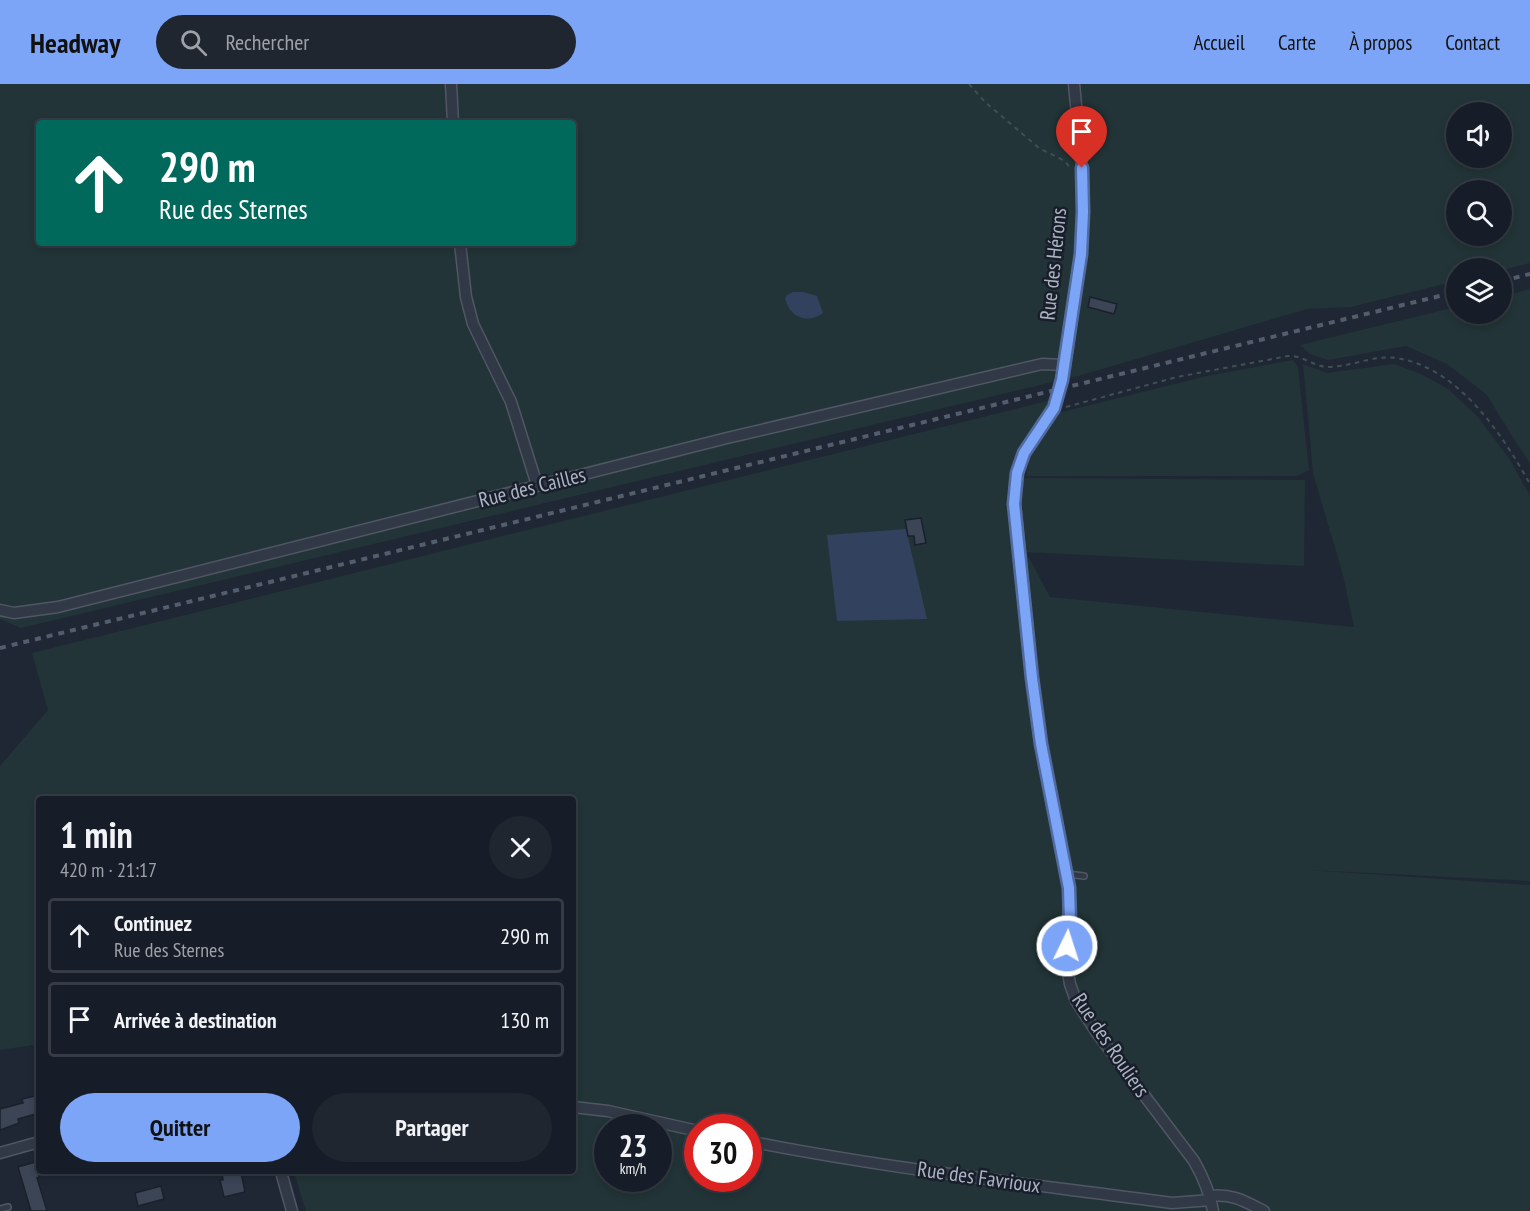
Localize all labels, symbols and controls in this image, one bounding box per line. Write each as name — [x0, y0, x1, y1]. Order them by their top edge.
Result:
search box — [156, 15, 576, 69]
text: Headway — [30, 24, 120, 61]
icon: search — [177, 26, 210, 59]
text: Rechercher — [225, 28, 309, 56]
text: Accueil — [1193, 29, 1245, 56]
text: Carte — [1278, 29, 1316, 56]
text: À propos — [1349, 29, 1412, 56]
text: Contact — [1445, 29, 1500, 56]
map controls — [1446, 102, 1512, 324]
button: sound — [1446, 102, 1512, 168]
pin — [1056, 106, 1107, 168]
icon: arrive — [1065, 115, 1098, 148]
text: 290 m — [159, 139, 256, 194]
icon: ahead — [60, 144, 138, 222]
button: search — [1446, 180, 1512, 246]
text: Rue des Sternes — [159, 192, 308, 226]
street label: Rue des Hérons — [1034, 207, 1072, 321]
button: layers — [1446, 258, 1512, 324]
street label: Rue des Cailles — [476, 461, 588, 513]
text: 1 min — [60, 811, 133, 858]
button: close — [489, 816, 552, 879]
text: 420 m · 21:17 — [60, 857, 157, 883]
text: Continuez — [114, 909, 192, 937]
position arrow — [1035, 914, 1099, 978]
icon: ahead — [63, 919, 96, 952]
text: 290 m — [500, 922, 549, 950]
text: Rue des Sternes — [114, 937, 224, 963]
street label: Rue des Rouliers — [1066, 988, 1156, 1102]
icon: arrive — [63, 1003, 96, 1036]
text: Arrivée à destination — [114, 1006, 277, 1034]
text: 130 m — [500, 1006, 549, 1034]
button: Quitter — [60, 1093, 300, 1162]
button: Partager — [312, 1093, 552, 1162]
speed limit sign: 30 — [684, 1114, 762, 1192]
text: 23 — [619, 1126, 647, 1165]
street label: Rue des Favrioux — [916, 1155, 1043, 1199]
text: km/h — [620, 1159, 646, 1178]

